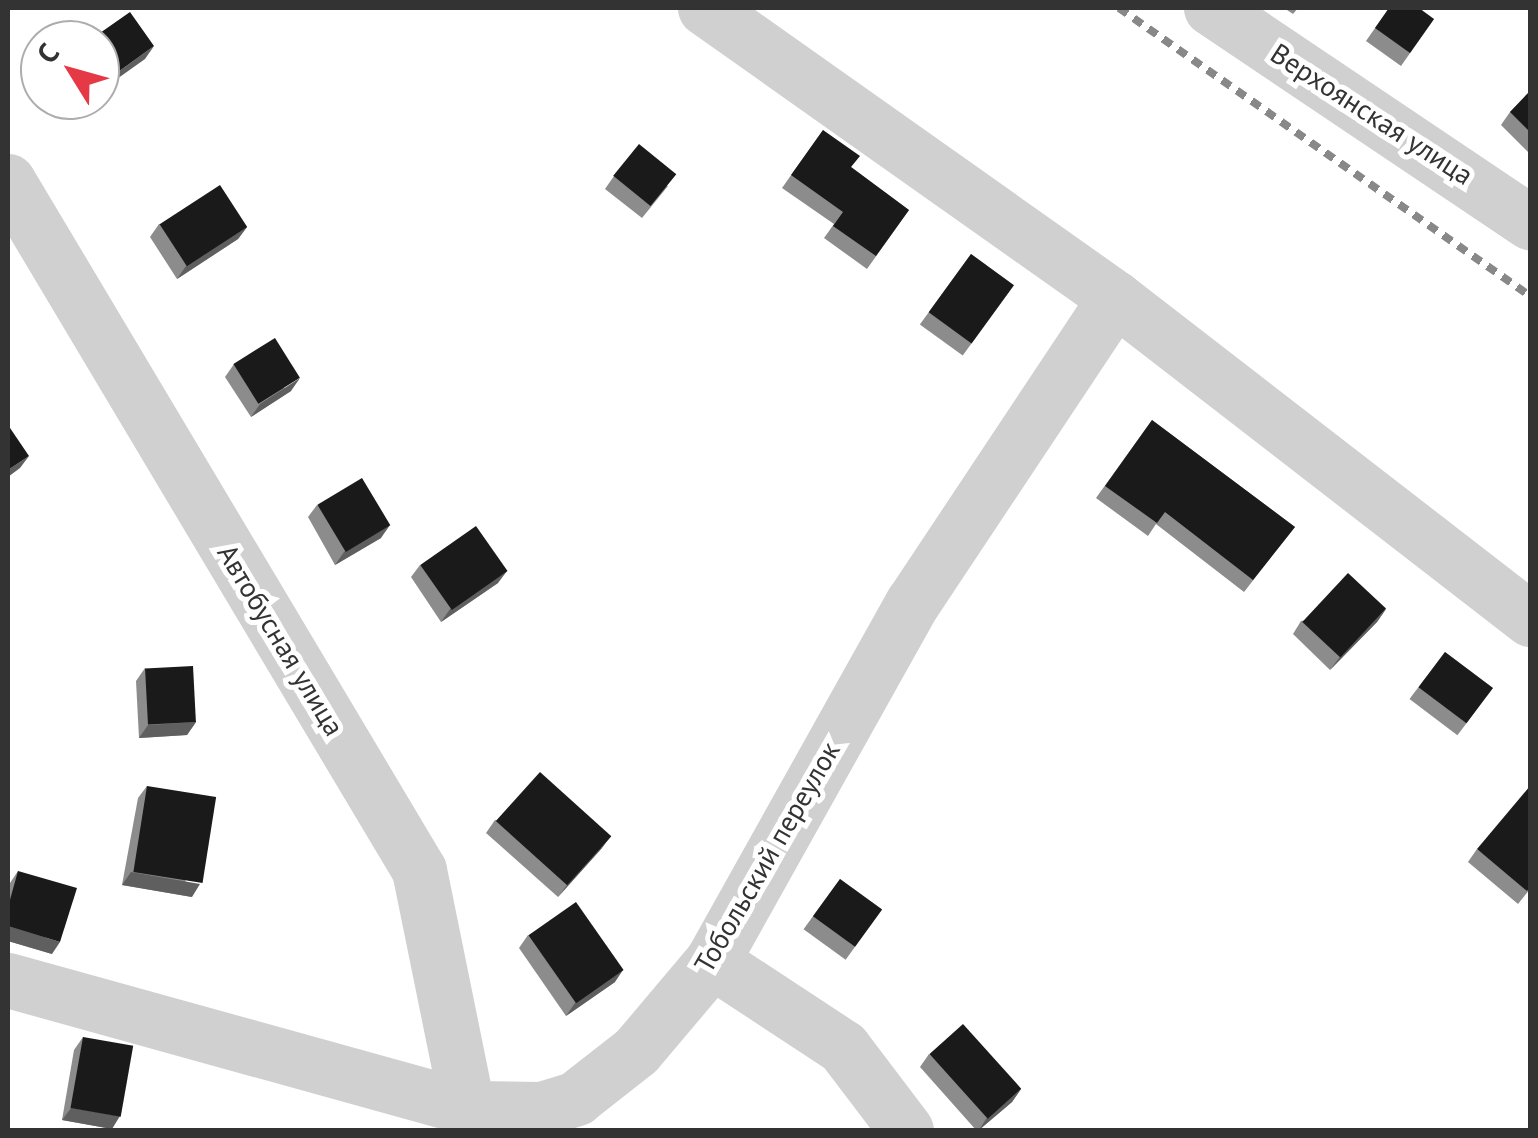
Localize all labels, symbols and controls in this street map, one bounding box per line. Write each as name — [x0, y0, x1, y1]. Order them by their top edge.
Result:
north arrow — [20, 20, 120, 120]
text: С — [28, 35, 67, 70]
street label: Верхоянская улица — [1265, 36, 1479, 192]
street label: Автобусная улица — [211, 538, 351, 742]
street label: Тобольский переулок — [687, 736, 847, 978]

